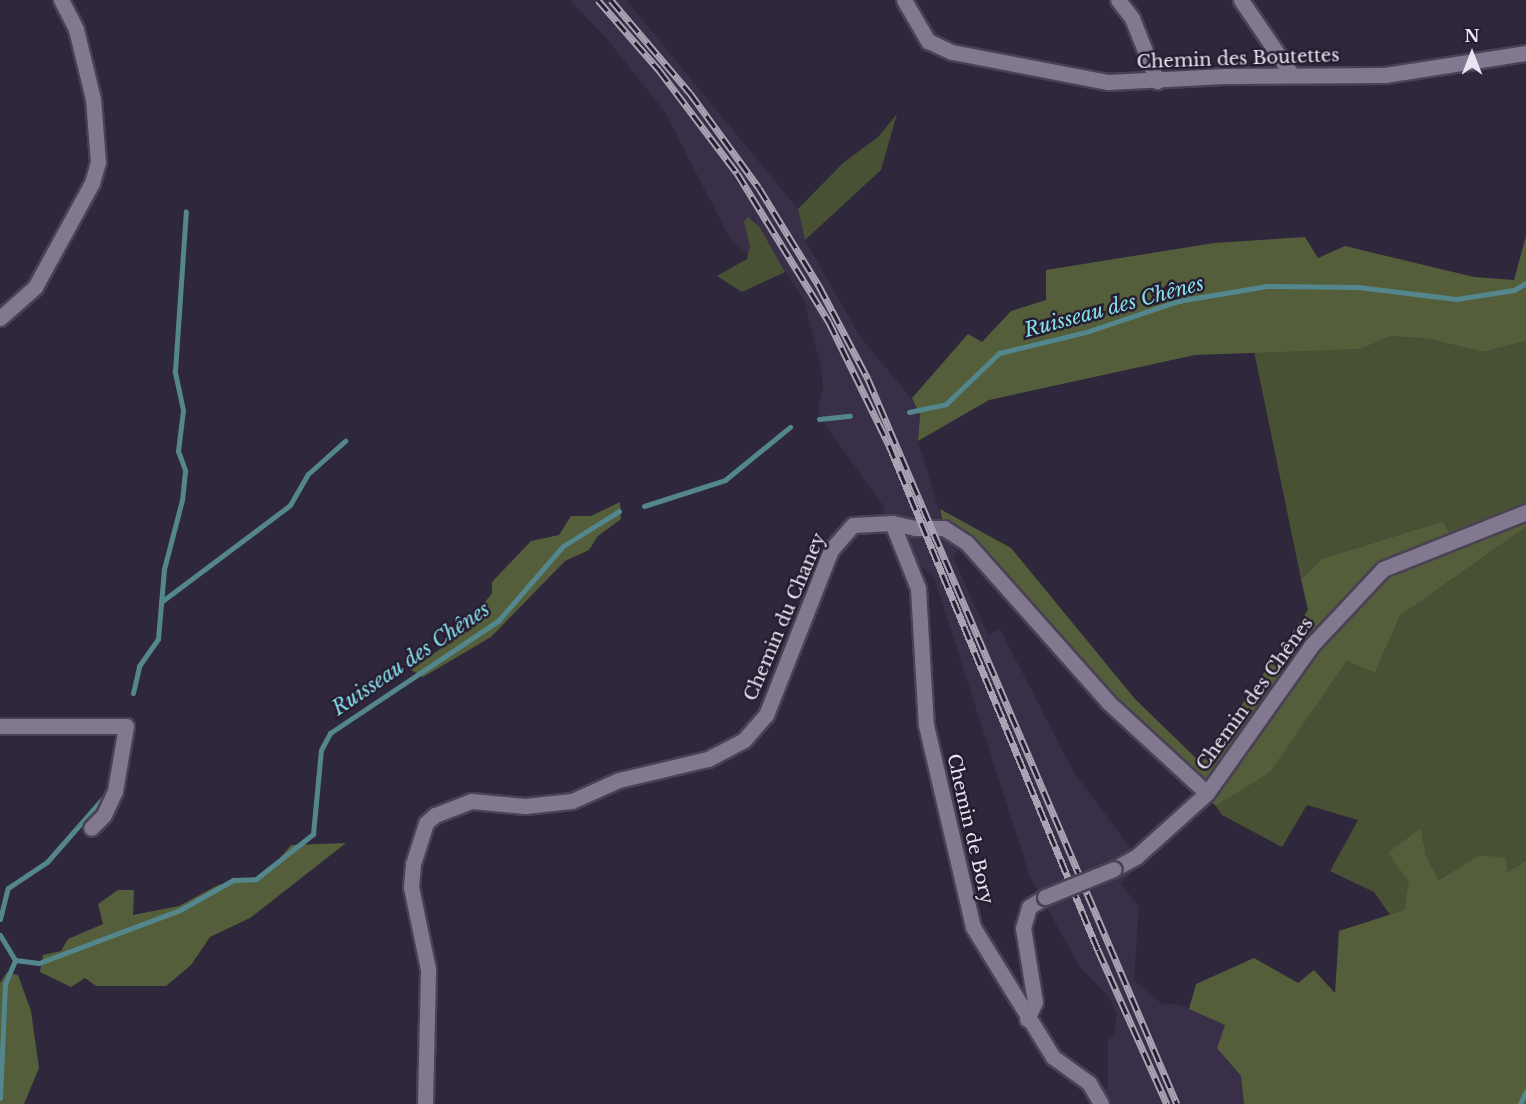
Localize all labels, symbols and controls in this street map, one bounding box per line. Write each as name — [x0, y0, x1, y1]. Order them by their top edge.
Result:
north arrow — [1442, 24, 1502, 84]
text: N — [1464, 26, 1480, 46]
street label: Chemin des Boutettes — [1136, 45, 1340, 73]
water label: Ruisseau des Chênes — [1021, 271, 1207, 343]
street label: Chemin du Chaney — [740, 530, 830, 704]
water label: Ruisseau des Chênes — [327, 597, 495, 721]
street label: Chemin des Chênes — [1192, 613, 1318, 775]
street label: Chemin de Bory — [942, 752, 998, 906]

